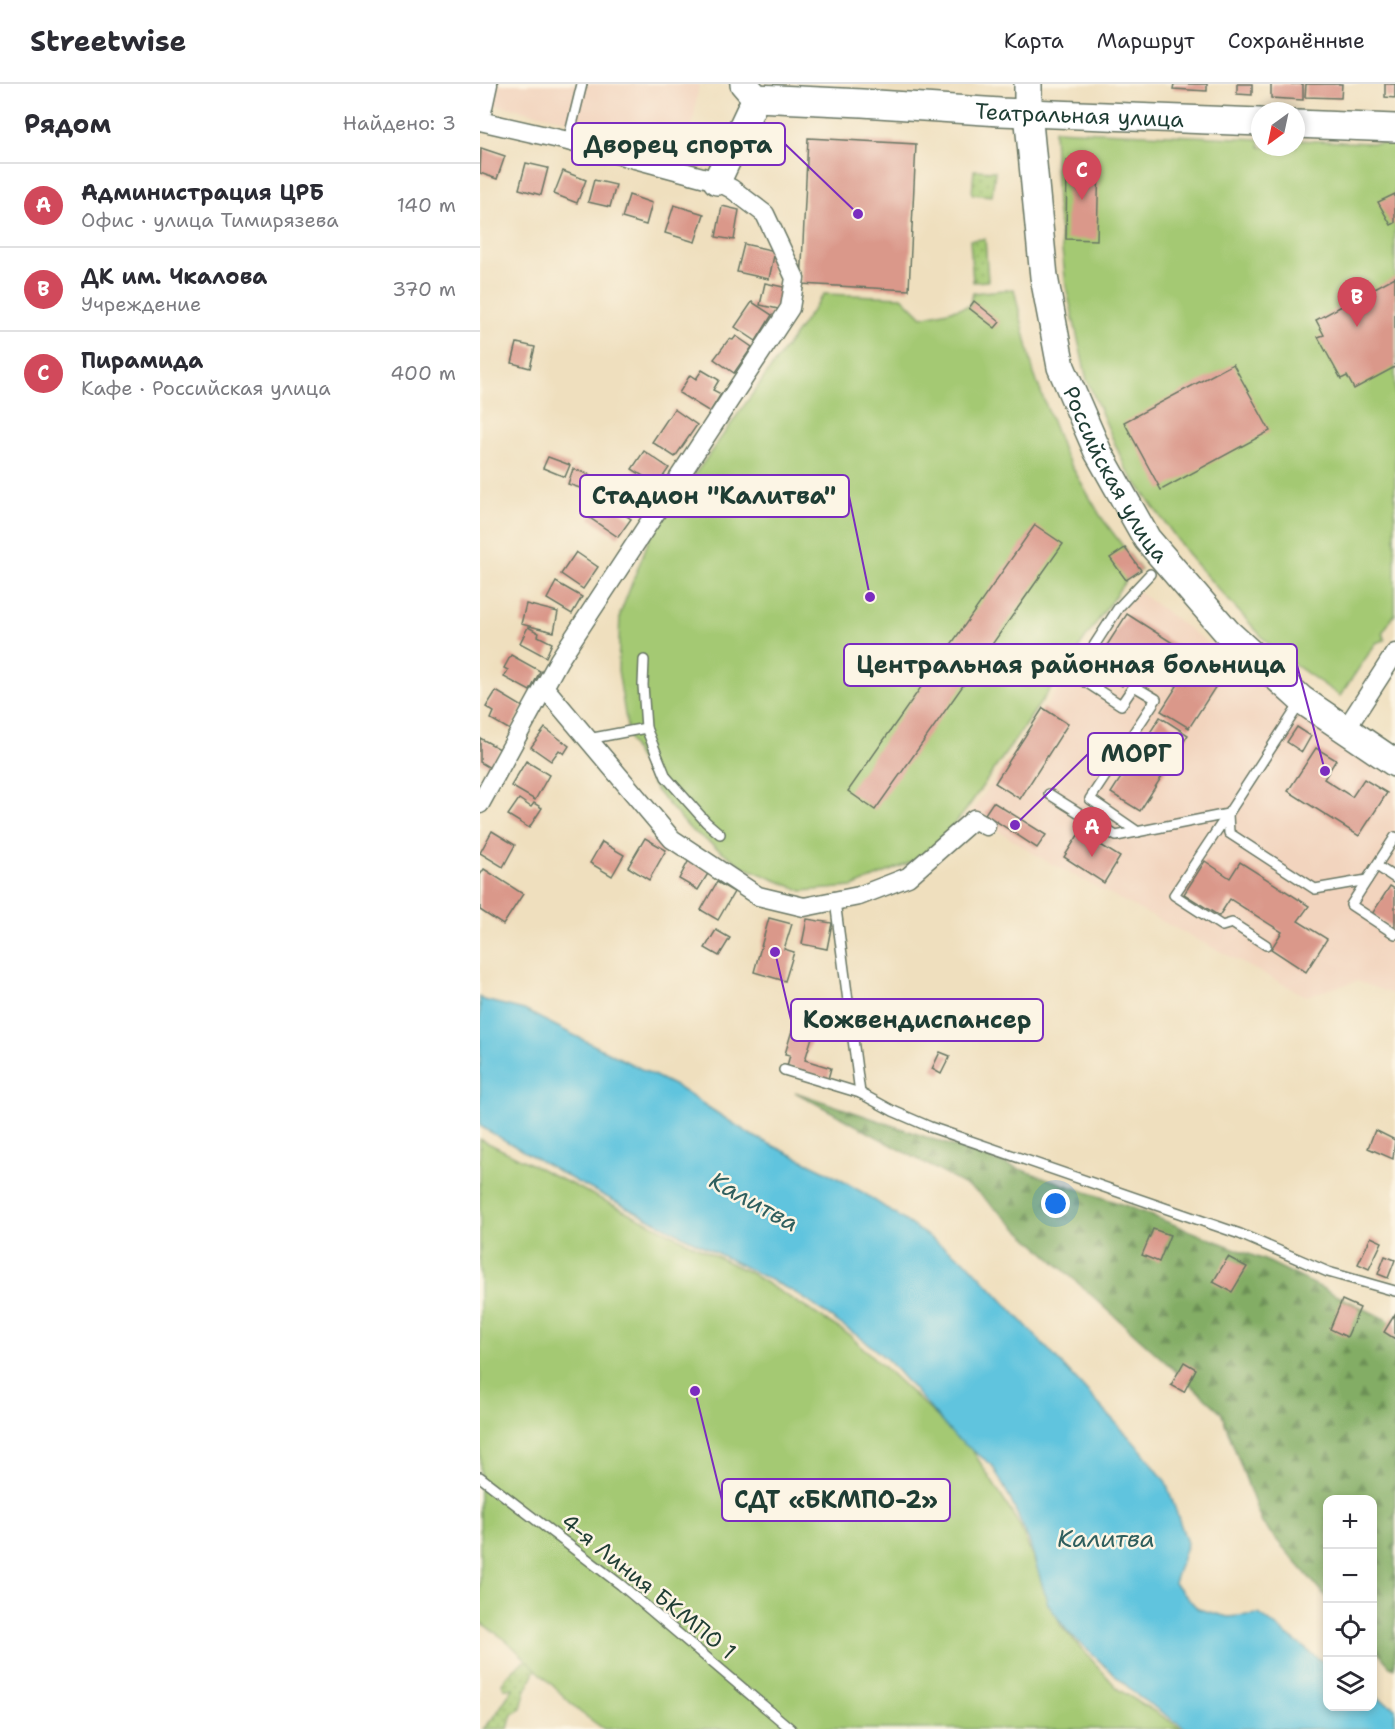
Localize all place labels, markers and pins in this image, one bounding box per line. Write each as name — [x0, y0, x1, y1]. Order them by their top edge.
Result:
callout: Дворец спорта — [572, 123, 785, 165]
pin: C — [1062, 150, 1102, 200]
pin: B — [1338, 278, 1376, 327]
callout: Стадион "Калитва" — [580, 475, 849, 517]
callout: Центральная районная больница — [844, 644, 1297, 686]
callout: МОРГ — [1088, 733, 1183, 775]
pin: A — [1072, 808, 1112, 857]
callout: Кожвендиспансер — [791, 999, 1043, 1041]
callout: СДТ «БКМПО-2» — [722, 1479, 950, 1521]

